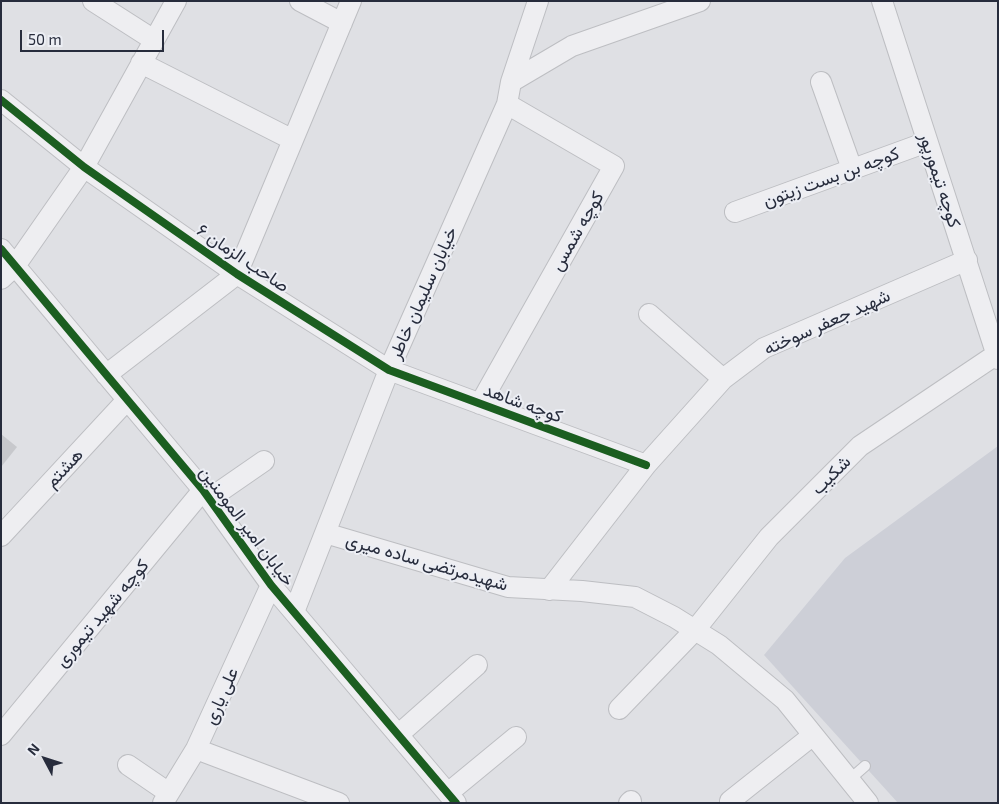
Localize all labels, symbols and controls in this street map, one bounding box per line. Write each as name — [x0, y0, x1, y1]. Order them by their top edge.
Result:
scale bar — [22, 20, 166, 52]
text: 50 m — [28, 30, 62, 48]
street label: کوچه تیمورپور — [914, 130, 966, 230]
street label: کوچه بن بست زیتون — [760, 142, 902, 212]
street label: کوچه شمس — [546, 187, 608, 275]
street label: صاحب الزمان ۶ — [193, 219, 293, 297]
street label: خیابان سلیمان خاطر — [384, 223, 462, 363]
street label: شهید جعفر سوخته — [760, 284, 894, 360]
street label: کوچه شاهد — [481, 379, 565, 427]
street label: هشتم — [41, 444, 87, 492]
street label: شکیب — [807, 451, 855, 499]
street label: خیابان امیر المومنین — [195, 462, 299, 590]
street label: شهیدمرتضی ساده میری — [343, 529, 511, 595]
street label: کوچه شهید تیموری — [51, 555, 153, 671]
street label: علی یاری — [199, 664, 243, 728]
north arrow — [20, 734, 70, 784]
text: N — [23, 740, 43, 758]

